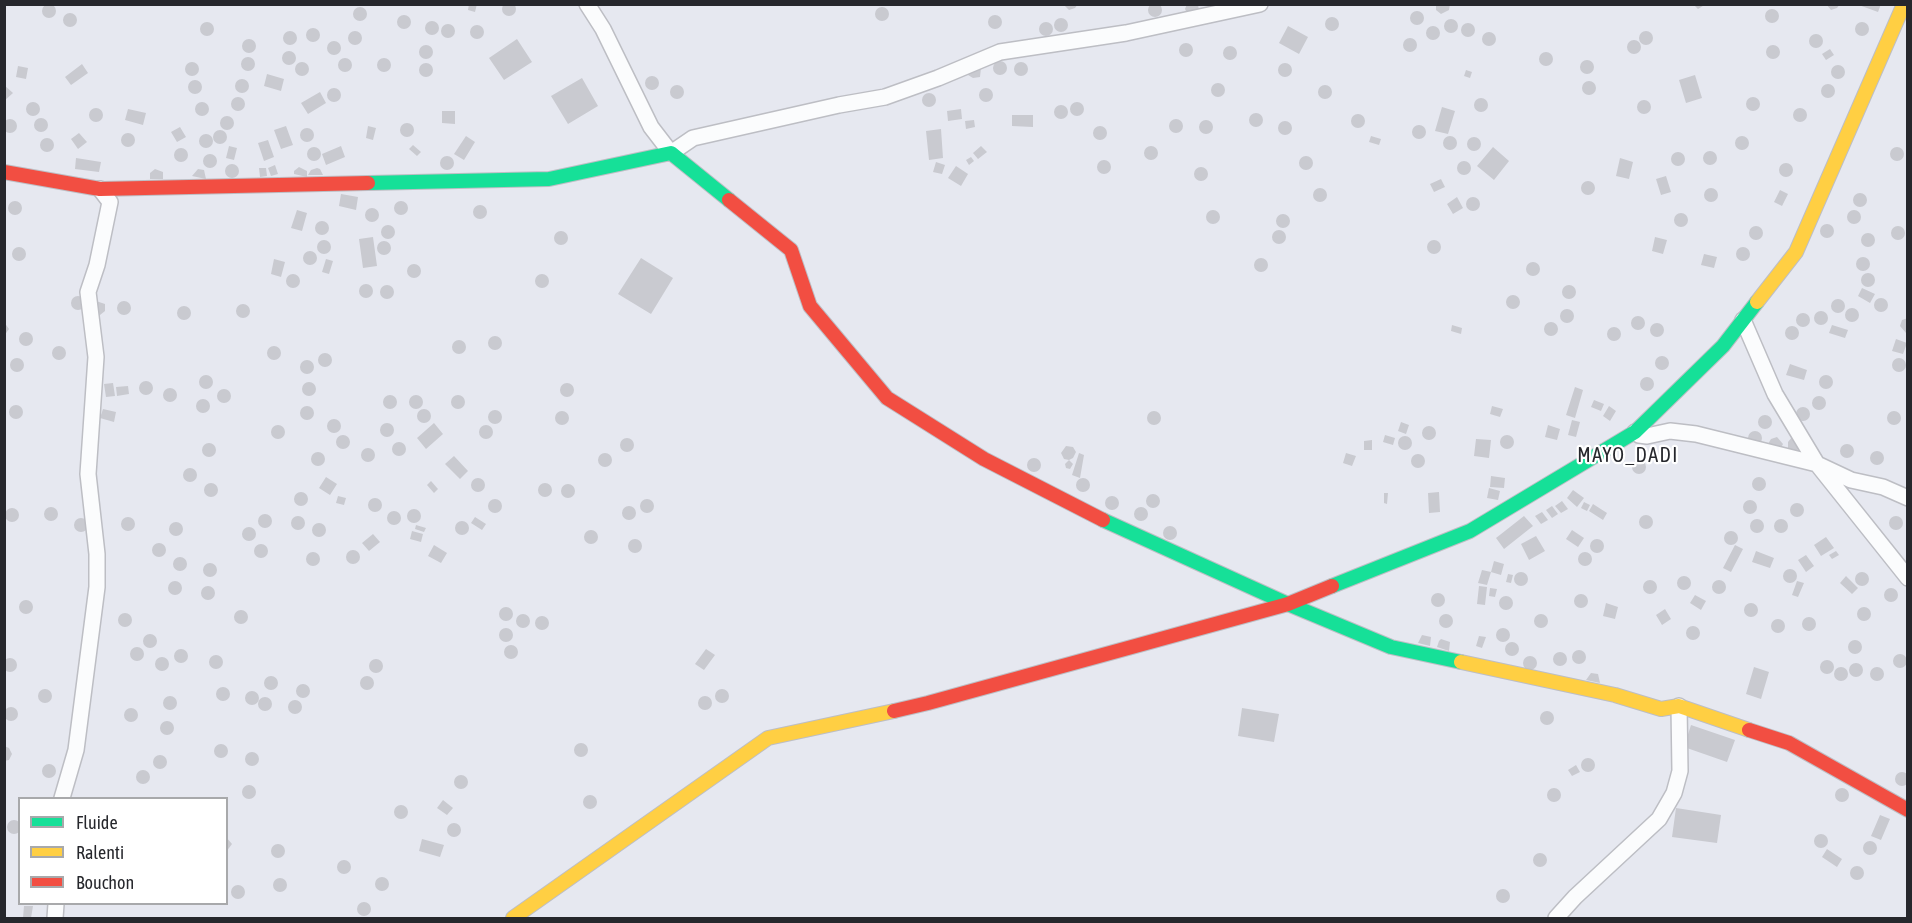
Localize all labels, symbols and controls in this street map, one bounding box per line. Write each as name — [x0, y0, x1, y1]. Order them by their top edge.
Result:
district label: MAYO_DADI — [1577, 444, 1679, 468]
legend — [18, 797, 228, 905]
text: Fluide — [76, 812, 118, 833]
text: Ralenti — [76, 842, 124, 863]
text: Bouchon — [76, 872, 134, 893]

